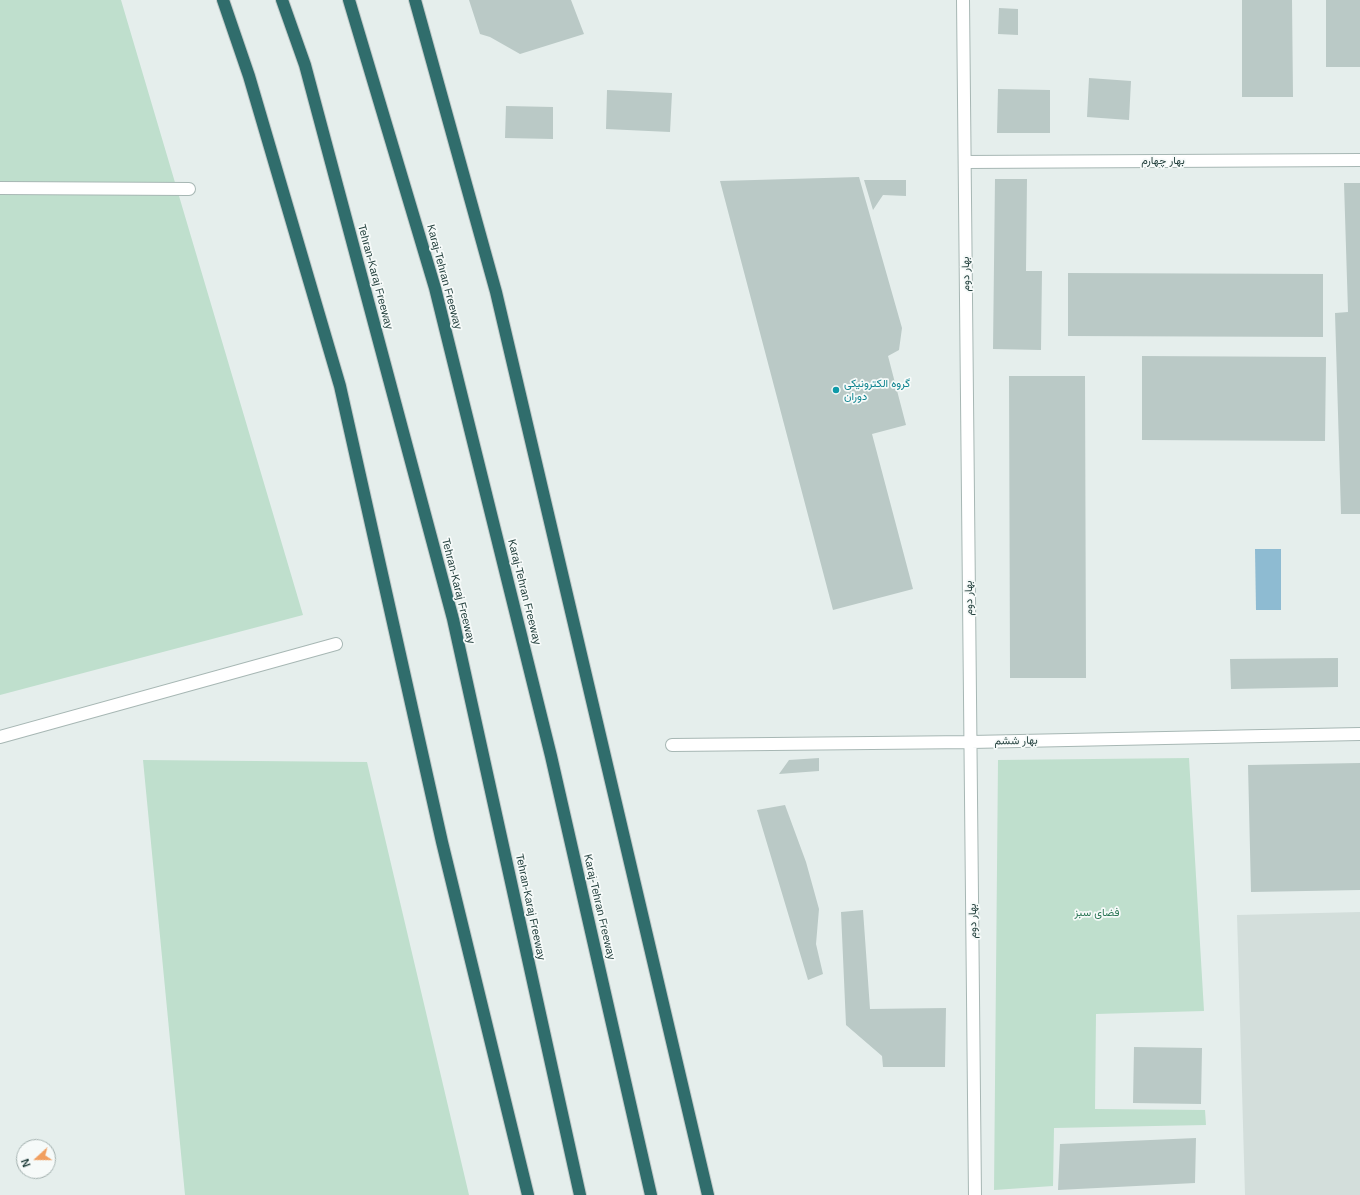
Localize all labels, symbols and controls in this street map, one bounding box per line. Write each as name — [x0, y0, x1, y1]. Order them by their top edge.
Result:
street label: بهار چهارم — [1141, 154, 1185, 168]
street label: Tehran-Karaj Freeway — [355, 223, 395, 331]
street label: Karaj-Tehran Freeway — [424, 223, 464, 331]
street label: بهار دوم — [959, 256, 973, 292]
place label: گروه الکترونیکی دوران — [844, 377, 910, 403]
marker: گروه الکترونیکی دوران — [831, 385, 841, 395]
street label: Tehran-Karaj Freeway — [439, 537, 477, 645]
street label: Karaj-Tehran Freeway — [505, 538, 543, 646]
street label: بهار دوم — [962, 580, 976, 616]
street label: بهار ششم — [994, 734, 1038, 748]
street label: Tehran-Karaj Freeway — [512, 853, 548, 961]
street label: Karaj-Tehran Freeway — [580, 853, 618, 961]
street label: بهار دوم — [966, 903, 980, 939]
park label: فضای سبز — [1075, 906, 1119, 920]
north arrow — [16, 1139, 56, 1179]
text: N — [19, 1157, 33, 1169]

